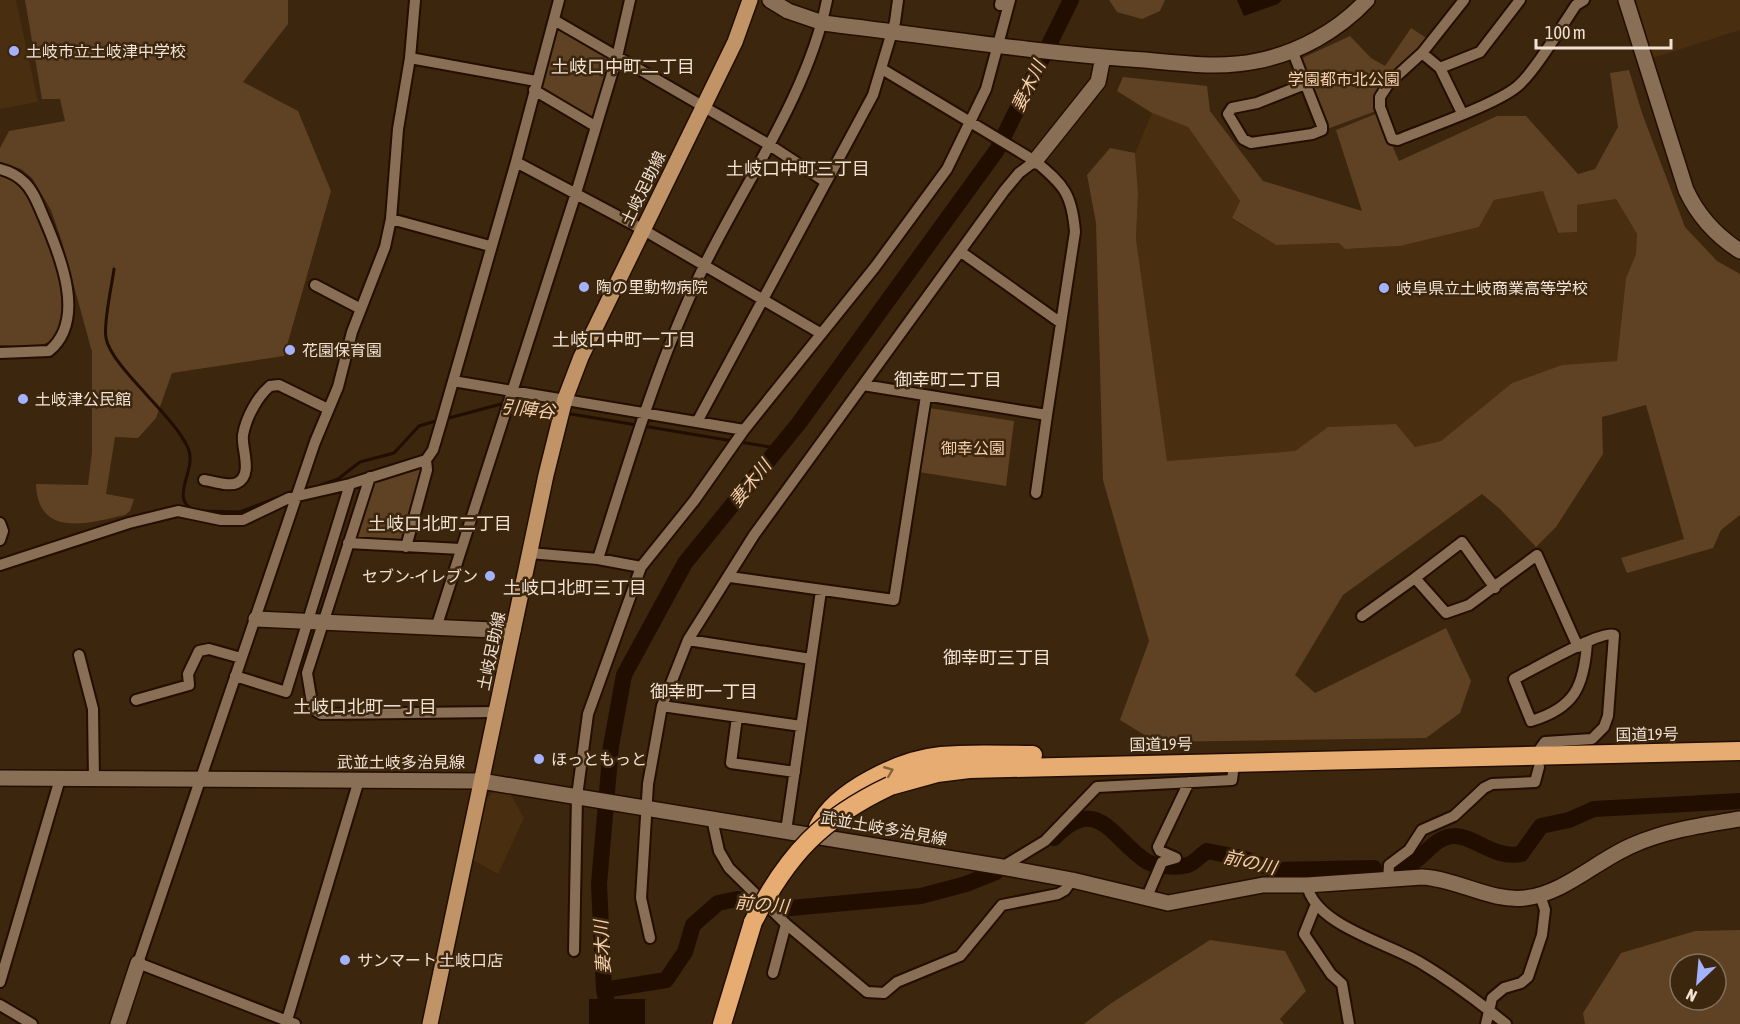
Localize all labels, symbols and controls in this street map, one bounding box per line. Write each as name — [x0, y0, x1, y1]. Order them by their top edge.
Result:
scale bar — [1536, 12, 1671, 50]
text: 100 m — [1545, 22, 1586, 43]
place label: 土岐市立土岐津中学校 — [26, 42, 186, 60]
marker: 土岐市立土岐津中学校 — [7, 44, 21, 58]
water label: 妻木川 — [1007, 55, 1050, 115]
district label: 土岐口中町二丁目 — [551, 56, 695, 77]
park label: 学園都市北公園 — [1288, 70, 1400, 88]
street label: 土岐足助線 — [617, 148, 669, 228]
district label: 土岐口中町三丁目 — [726, 158, 870, 179]
place label: 陶の里動物病院 — [596, 278, 708, 296]
place label: 岐阜県立土岐商業高等学校 — [1396, 279, 1588, 297]
marker: 陶の里動物病院 — [577, 280, 591, 294]
marker: 岐阜県立土岐商業高等学校 — [1377, 281, 1391, 295]
district label: 土岐口中町一丁目 — [552, 329, 696, 350]
place label: 花園保育園 — [302, 341, 382, 359]
marker: 花園保育園 — [283, 343, 297, 357]
district label: 御幸町二丁目 — [894, 369, 1002, 390]
place label: 土岐津公民館 — [35, 390, 131, 408]
marker: 土岐津公民館 — [16, 392, 30, 406]
water label: 引陣谷 — [500, 396, 558, 422]
park label: 御幸公園 — [941, 439, 1005, 457]
water label: 妻木川 — [725, 454, 776, 511]
district label: 土岐口北町二丁目 — [368, 513, 512, 534]
place label: セブン-イレブン — [362, 567, 478, 585]
marker: セブン-イレブン — [483, 569, 497, 583]
district label: 土岐口北町三丁目 — [503, 577, 647, 598]
street label: 土岐足助線 — [474, 610, 508, 692]
district label: 御幸町三丁目 — [943, 647, 1051, 668]
district label: 御幸町一丁目 — [650, 681, 758, 702]
district label: 土岐口北町一丁目 — [293, 696, 437, 717]
street label: 国道19号 — [1615, 724, 1679, 744]
street label: 国道19号 — [1129, 734, 1193, 754]
place label: ほっともっと — [551, 750, 647, 768]
marker: ほっともっと — [532, 752, 546, 766]
street label: 武並土岐多治見線 — [337, 753, 465, 771]
one-way arrow — [883, 766, 894, 778]
street label: 武並土岐多治見線 — [819, 808, 949, 848]
water label: 前の川 — [1221, 846, 1281, 879]
water label: 前の川 — [734, 891, 792, 917]
water label: 妻木川 — [590, 917, 614, 975]
place label: サンマート 土岐口店 — [357, 951, 503, 969]
north arrow — [1668, 952, 1728, 1012]
marker: サンマート 土岐口店 — [338, 953, 352, 967]
text: N — [1683, 985, 1700, 1006]

